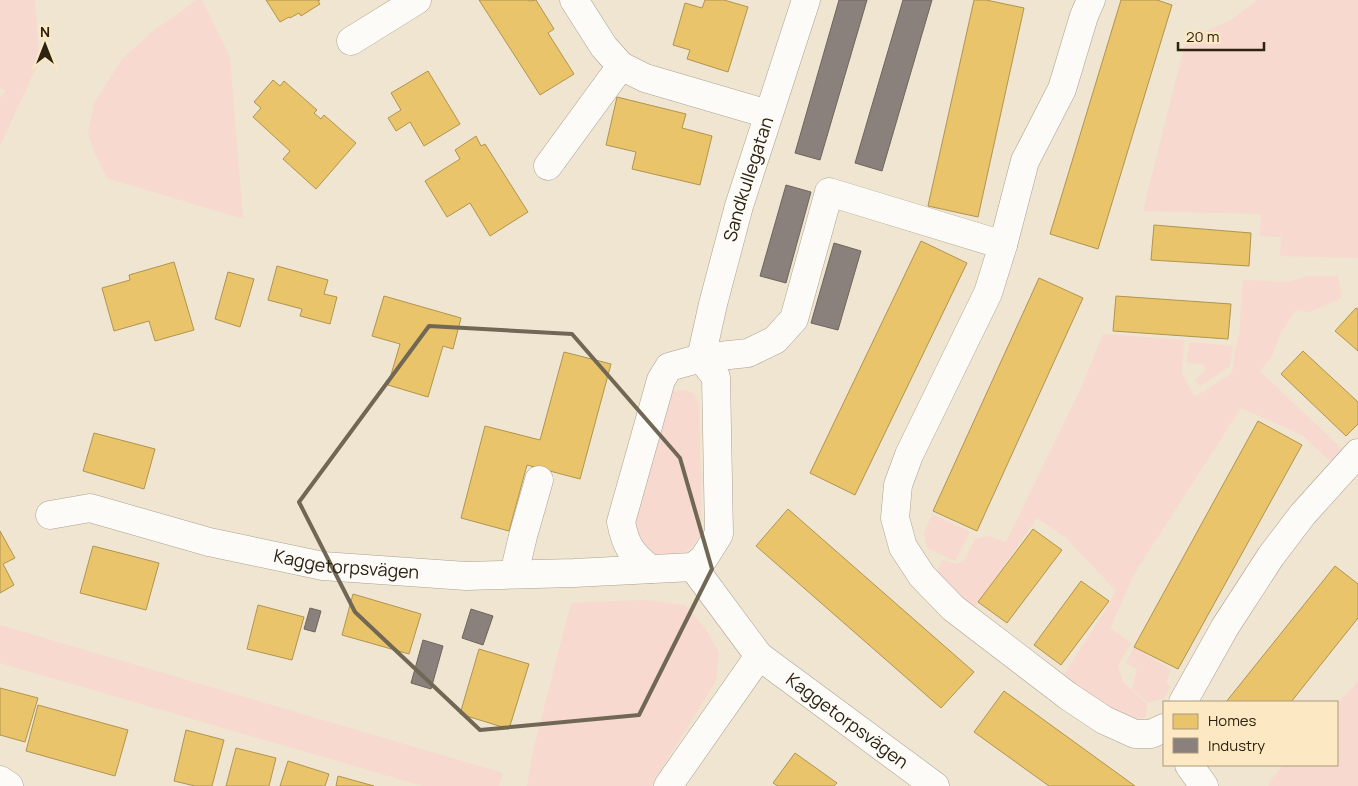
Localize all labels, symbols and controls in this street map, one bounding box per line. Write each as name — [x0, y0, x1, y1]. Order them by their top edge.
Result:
north arrow — [20, 20, 70, 70]
scale bar — [1178, 20, 1264, 52]
text: N — [40, 22, 50, 41]
text: 20 m — [1186, 26, 1219, 47]
street label: Sandkullegatan — [717, 113, 778, 244]
street label: Kaggetorpsvägen — [272, 543, 420, 584]
street label: Kaggetorpsvägen — [782, 667, 914, 773]
legend — [1163, 701, 1338, 766]
text: Homes — [1208, 710, 1257, 731]
text: Industry — [1208, 735, 1265, 756]

